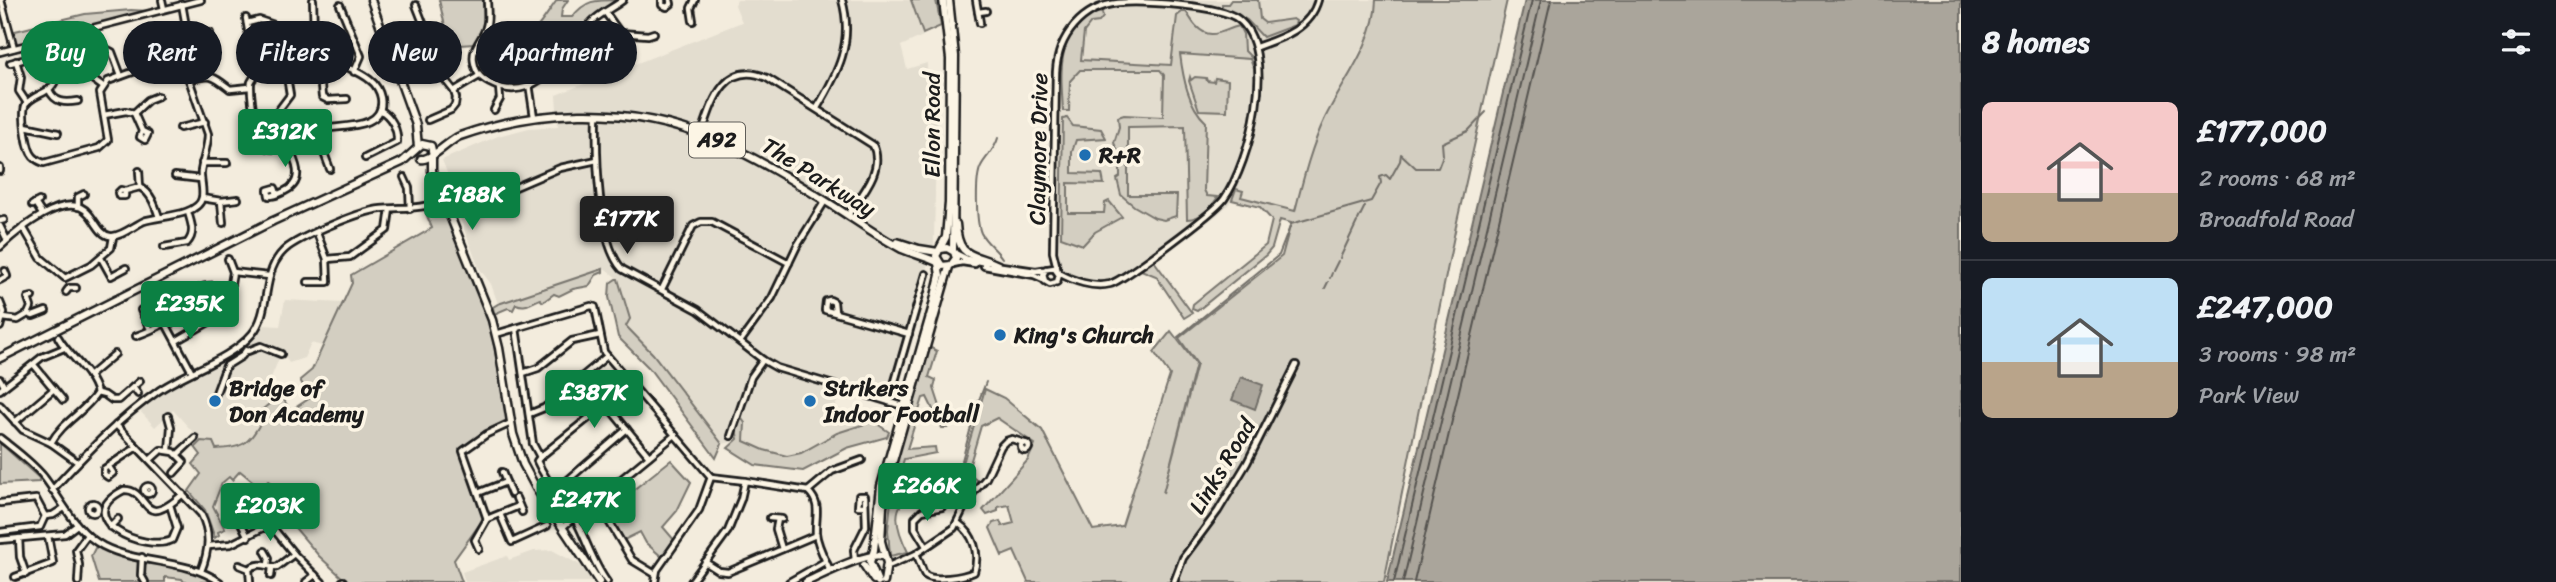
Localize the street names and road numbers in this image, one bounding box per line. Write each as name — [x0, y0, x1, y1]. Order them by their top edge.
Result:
street label: Ellon Road — [912, 70, 953, 178]
street label: Claymore Drive — [1017, 72, 1060, 226]
road number: A92 — [689, 122, 745, 158]
street label: The Parkway — [753, 126, 884, 229]
street label: Links Road — [1177, 409, 1268, 522]

